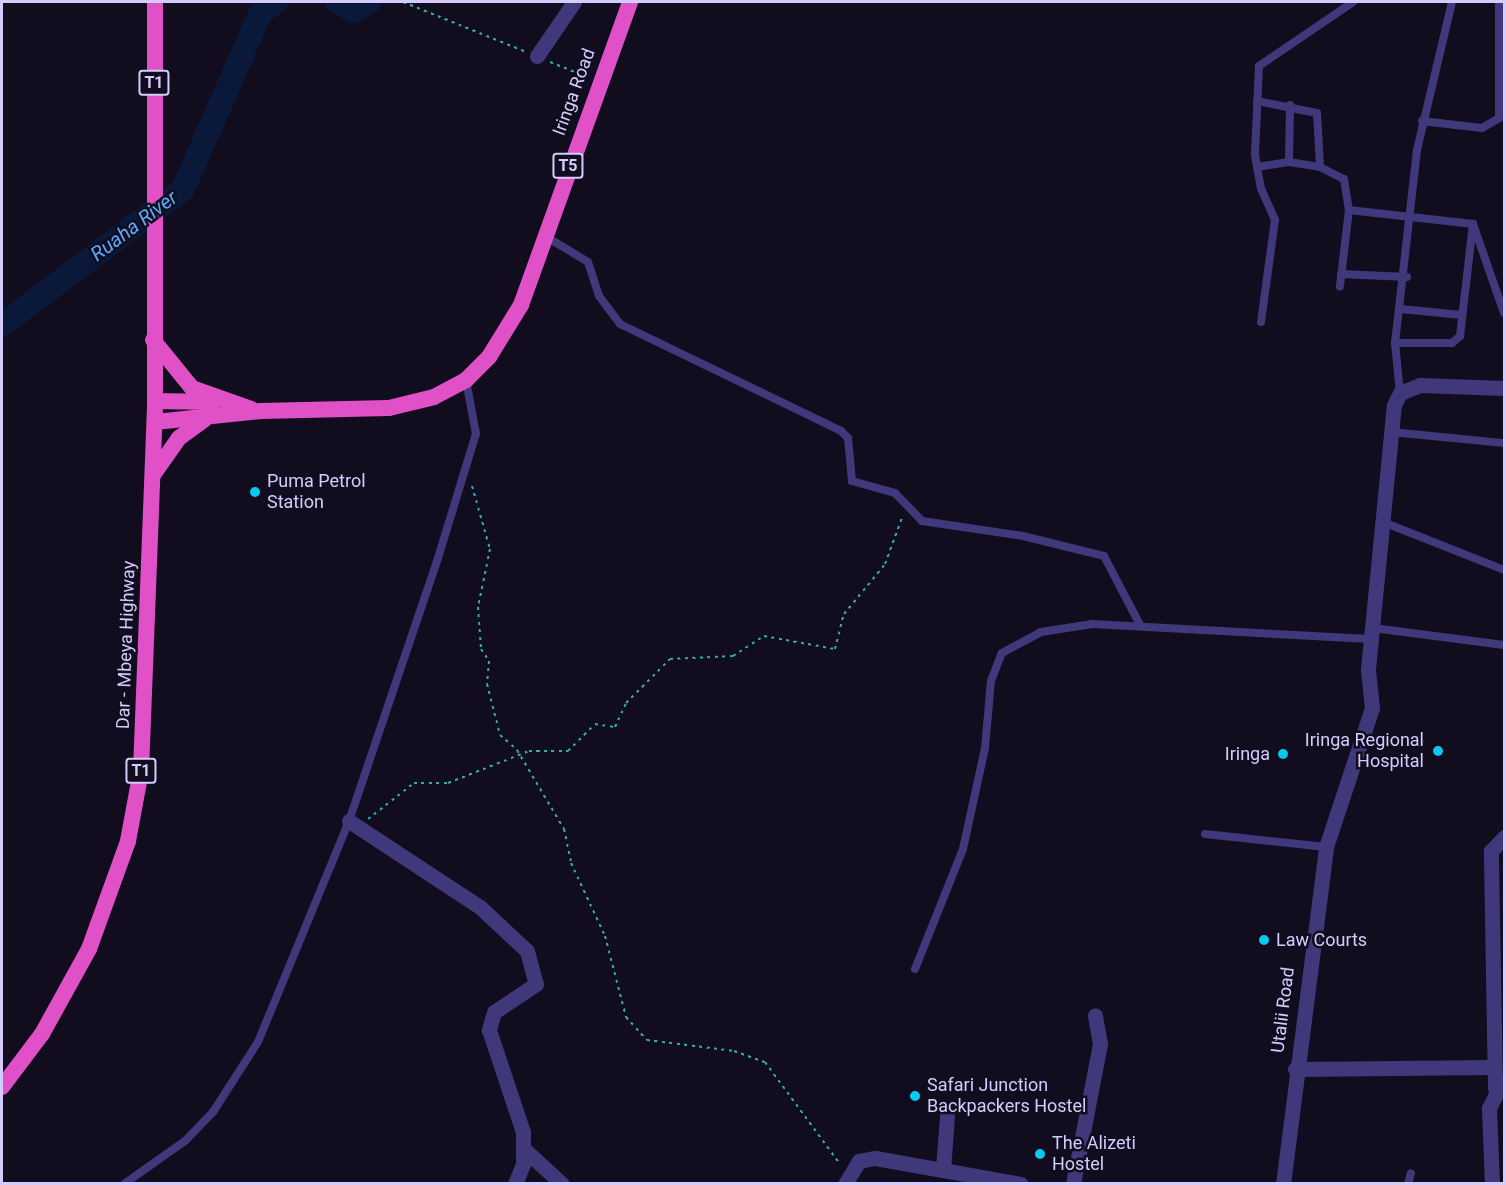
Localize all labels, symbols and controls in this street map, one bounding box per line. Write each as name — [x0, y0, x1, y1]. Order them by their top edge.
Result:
street label: Iringa Road — [548, 46, 600, 138]
road number: T1 — [138, 70, 170, 96]
road number: T5 — [552, 153, 584, 179]
water label: Ruaha River — [86, 186, 182, 266]
place label: Puma Petrol Station — [267, 471, 366, 514]
marker: Puma Petrol Station — [248, 485, 262, 499]
street label: Dar - Mbeya Highway — [112, 560, 140, 730]
place label: Iringa Regional Hospital — [1305, 730, 1424, 772]
marker: Iringa Regional Hospital — [1429, 742, 1447, 760]
place label: Iringa — [1225, 743, 1270, 765]
marker: Iringa — [1274, 745, 1292, 763]
road number: T1 — [124, 758, 158, 784]
place label: Law Courts — [1276, 929, 1367, 951]
marker: Law Courts — [1257, 933, 1271, 947]
street label: Utalii Road — [1267, 966, 1299, 1054]
place label: Safari Junction Backpackers Hostel — [927, 1075, 1086, 1118]
marker: Safari Junction Backpackers Hostel — [908, 1089, 922, 1103]
place label: The Alizeti Hostel — [1052, 1133, 1136, 1176]
marker: The Alizeti Hostel — [1033, 1147, 1047, 1161]

